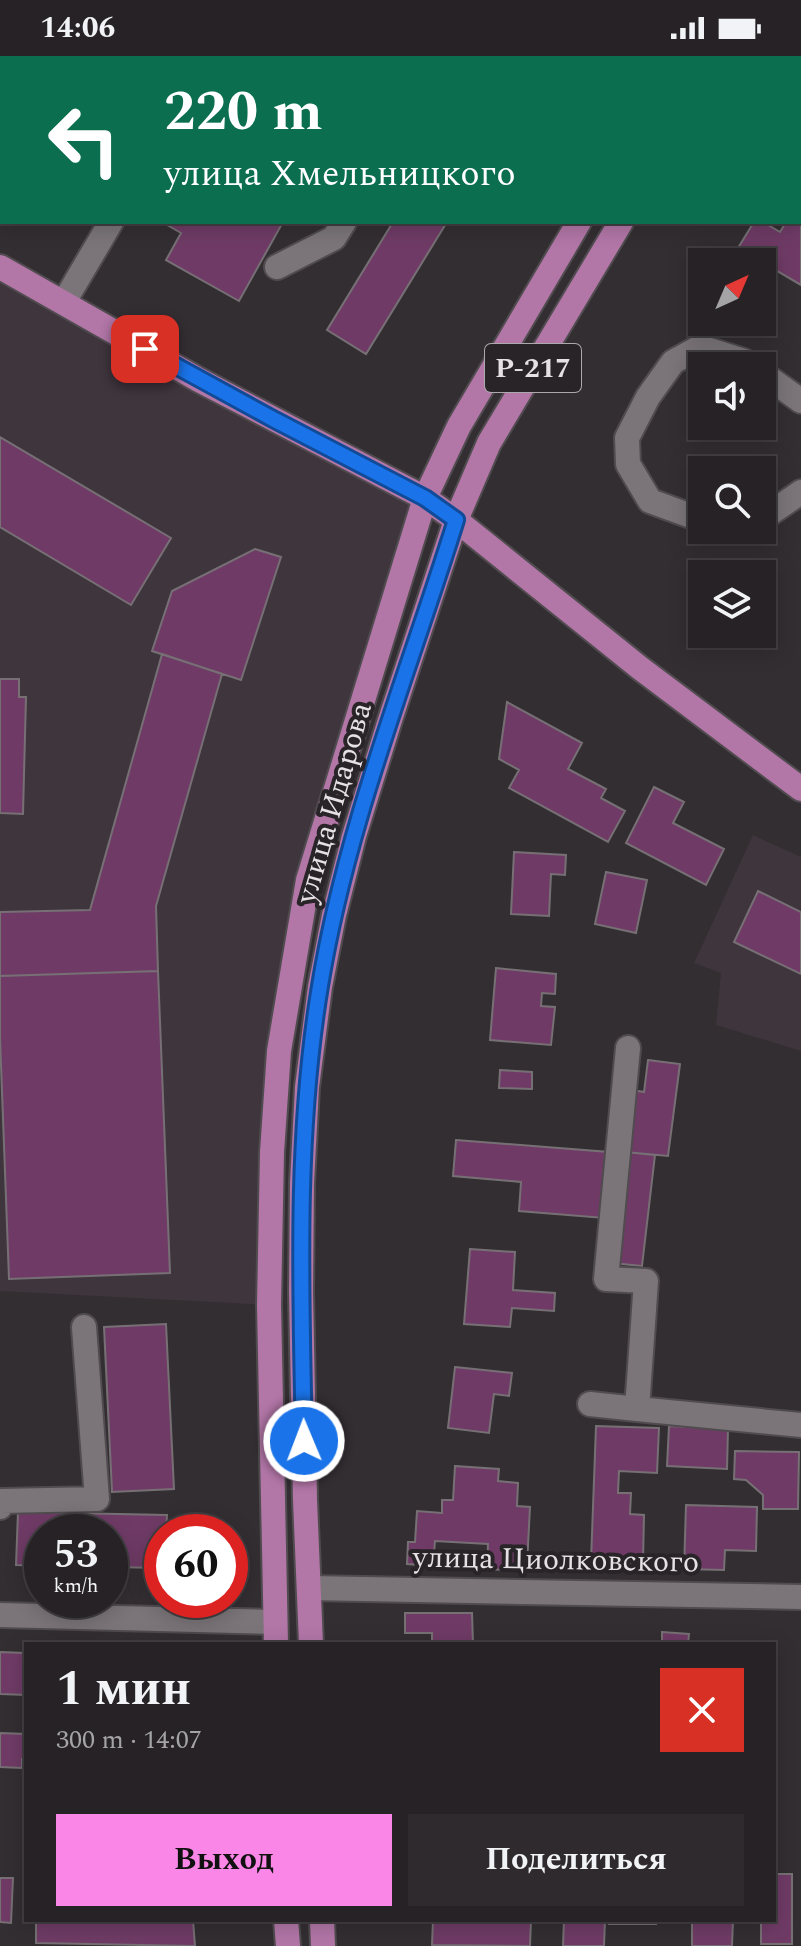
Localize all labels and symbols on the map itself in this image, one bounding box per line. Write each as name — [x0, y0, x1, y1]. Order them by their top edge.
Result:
north arrow — [688, 248, 776, 336]
pin — [111, 315, 179, 383]
road number: Р-217 — [485, 344, 581, 392]
street label: улица Идарова — [283, 697, 385, 910]
position arrow — [262, 1399, 346, 1483]
speed limit sign: 60 — [144, 1514, 248, 1618]
street label: улица Циолковского — [412, 1534, 699, 1585]

